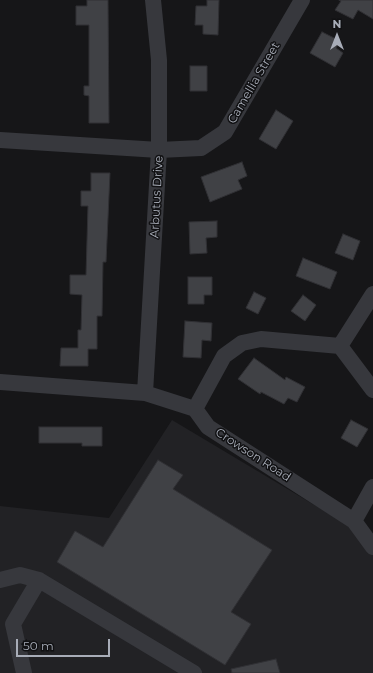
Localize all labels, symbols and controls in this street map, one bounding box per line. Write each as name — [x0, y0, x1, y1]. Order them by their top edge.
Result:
north arrow — [317, 16, 357, 56]
text: N — [333, 17, 341, 31]
street label: Camellia Street — [225, 40, 283, 126]
street label: Arbutus Drive — [148, 155, 166, 239]
street label: Crowson Road — [213, 425, 293, 485]
scale bar — [18, 631, 112, 657]
text: 50 m — [23, 638, 54, 653]

